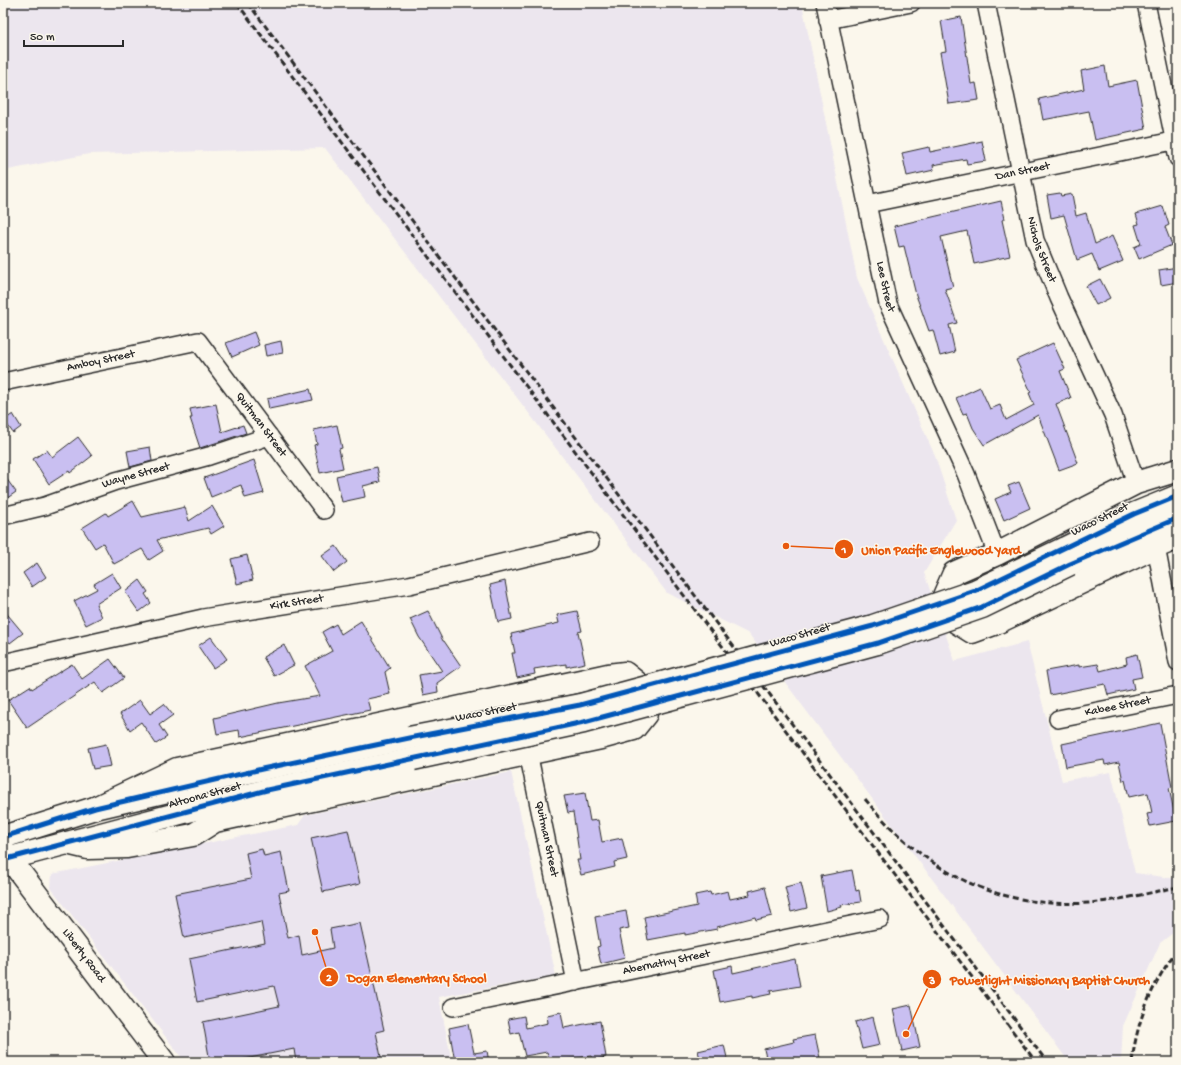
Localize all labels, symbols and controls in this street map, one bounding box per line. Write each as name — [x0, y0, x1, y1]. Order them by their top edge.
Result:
scale bar — [24, 22, 123, 48]
text: 50 m — [30, 31, 55, 45]
street label: Dan Street — [993, 159, 1052, 185]
street label: Nichols Street — [1023, 215, 1059, 286]
street label: Lee Street — [872, 260, 898, 315]
street label: Amboy Street — [66, 347, 137, 375]
street label: Quitman Street — [232, 390, 290, 461]
street label: Wayne Street — [100, 460, 172, 492]
street label: Waco Street — [1069, 500, 1132, 540]
callout: Union Pacific Englewood Yard — [834, 537, 1029, 562]
text: Union Pacific Englewood Yard — [861, 543, 1022, 559]
text: 1 — [841, 544, 847, 558]
street label: Kirk Street — [269, 592, 326, 614]
street label: Waco Street — [768, 620, 833, 651]
street label: Kabee Street — [1084, 693, 1153, 720]
street label: Waco Street — [454, 700, 519, 726]
street label: Altoona Street — [167, 779, 244, 812]
street label: Quitman Street — [531, 800, 561, 879]
street label: Liberty Road — [59, 926, 109, 986]
street label: Abernathy Street — [622, 947, 712, 979]
callout: Dogan Elementary School — [319, 965, 495, 990]
callout: Powerlight Missionary Baptist Church — [922, 967, 1158, 992]
text: 2 — [326, 972, 332, 986]
text: Dogan Elementary School — [346, 972, 487, 987]
text: Powerlight Missionary Baptist Church — [949, 974, 1150, 990]
text: 3 — [928, 975, 935, 989]

